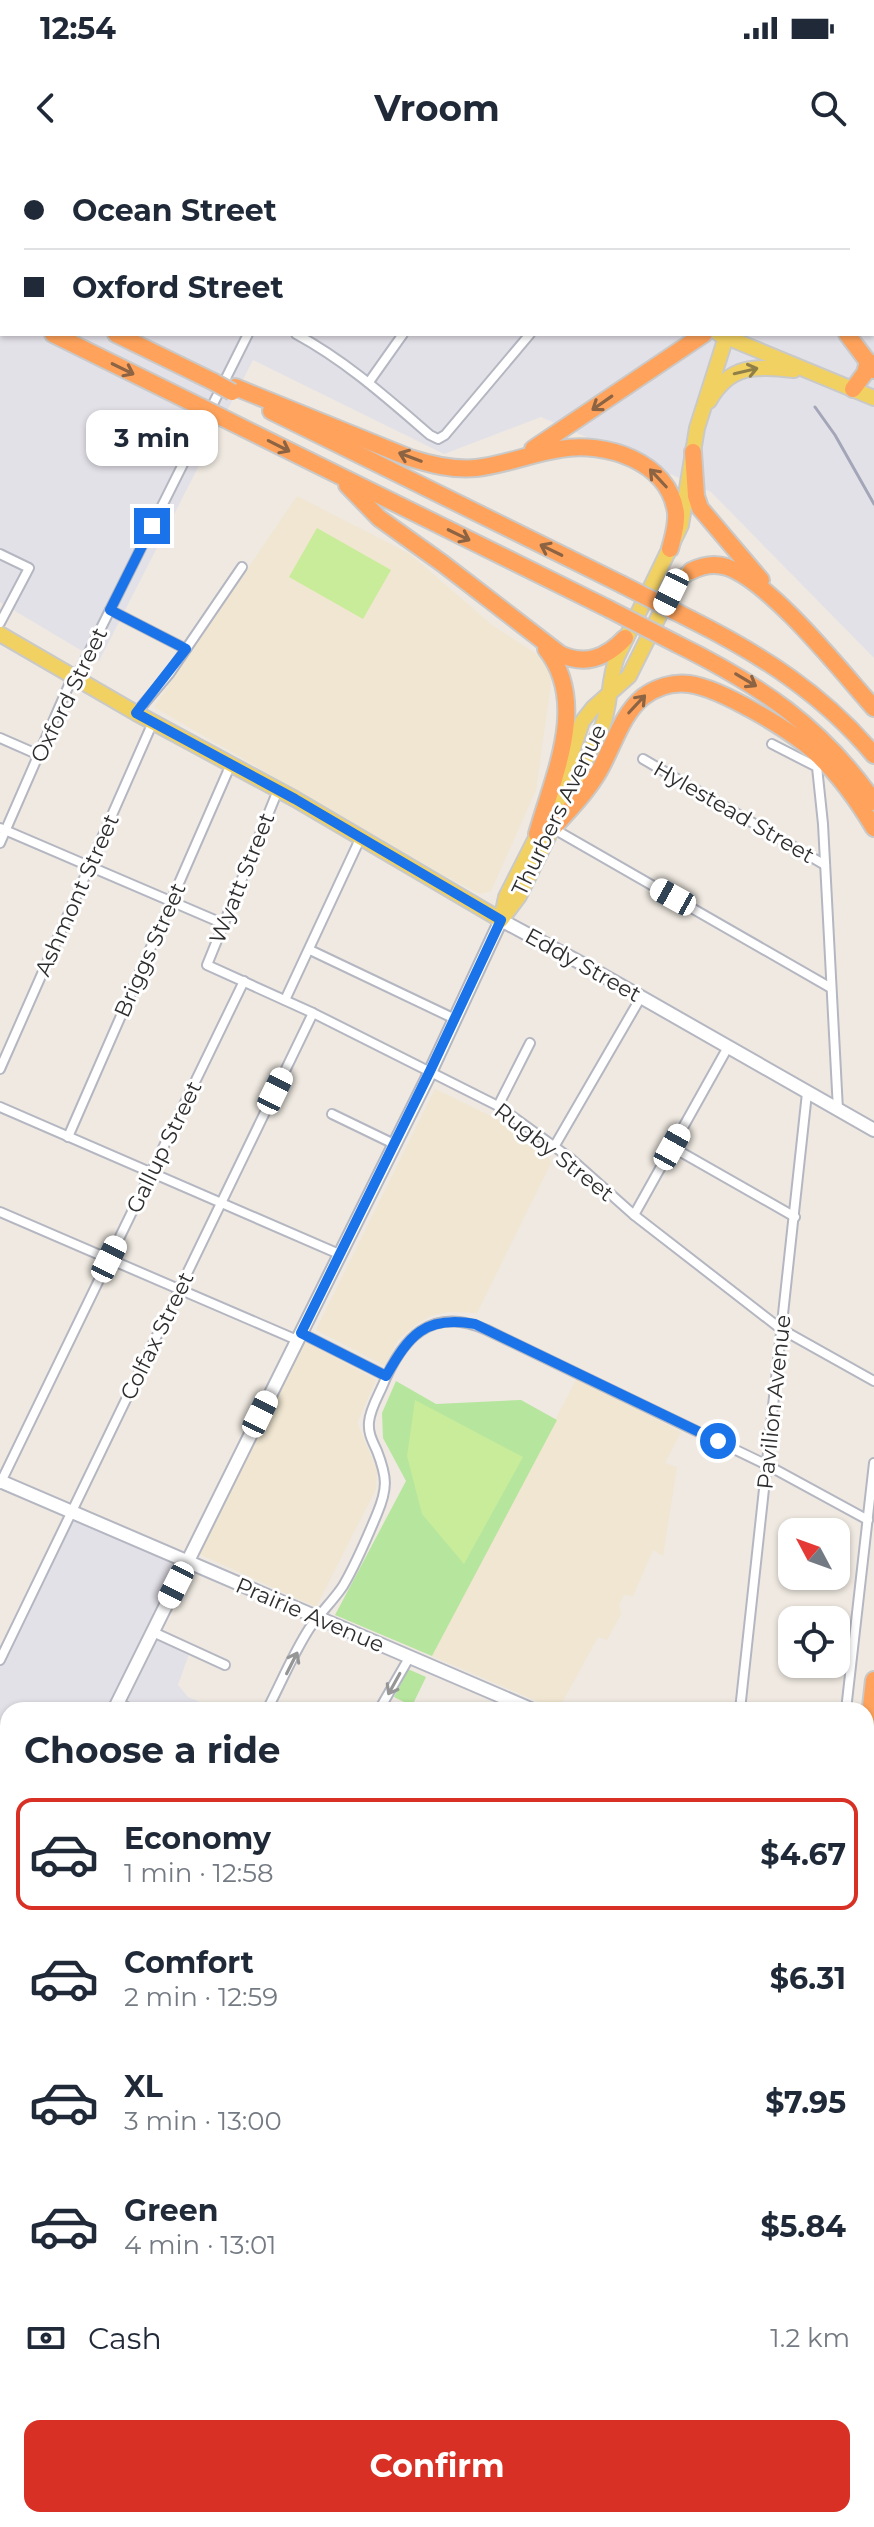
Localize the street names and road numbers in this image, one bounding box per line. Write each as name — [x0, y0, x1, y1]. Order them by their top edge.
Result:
street label: Oxford Street — [25, 623, 113, 767]
street label: Thurbers Avenue — [506, 720, 612, 900]
street label: Hylestead Street — [649, 755, 819, 869]
street label: Wyatt Street — [203, 809, 281, 947]
street label: Ashmont Street — [29, 810, 125, 980]
street label: Briggs Street — [108, 879, 192, 1021]
street label: Eddy Street — [520, 922, 646, 1008]
street label: Gallup Street — [120, 1076, 208, 1218]
street label: Rugby Street — [489, 1097, 619, 1207]
street label: Colfax Street — [114, 1268, 200, 1404]
street label: Pavilion Avenue — [751, 1313, 797, 1491]
street label: Prairie Avenue — [232, 1572, 388, 1658]

